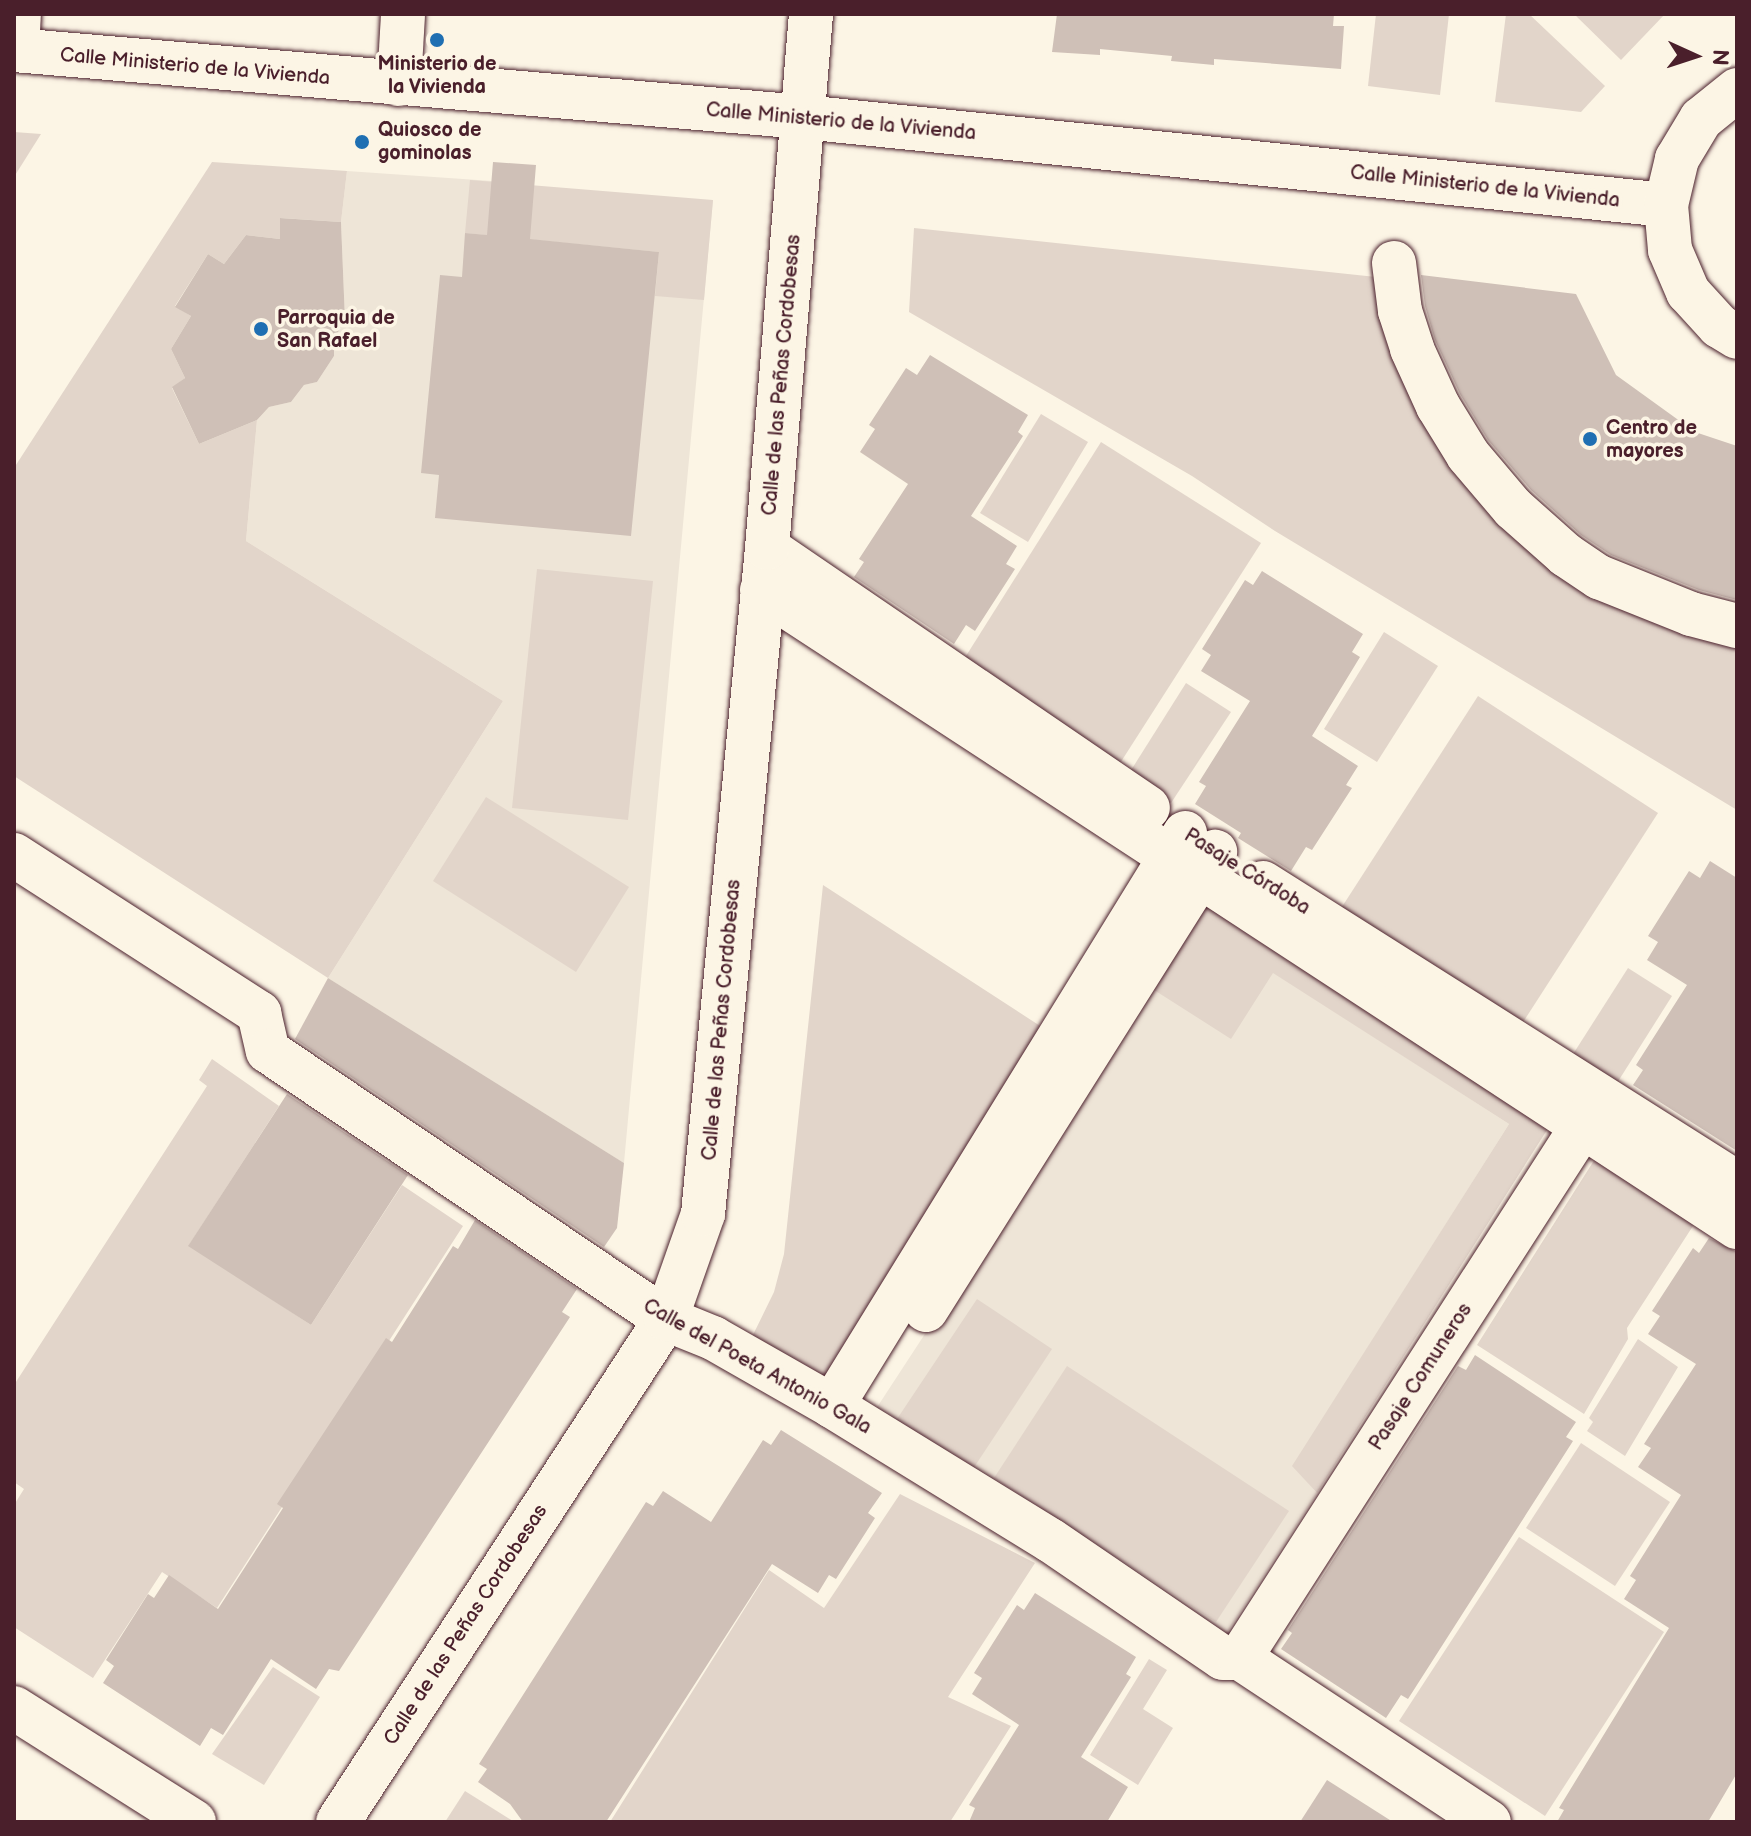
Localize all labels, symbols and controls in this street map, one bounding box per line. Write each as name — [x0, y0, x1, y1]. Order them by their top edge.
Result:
north arrow — [1655, 16, 1735, 96]
marker: Ministerio de la Vivienda — [428, 31, 446, 49]
street label: Calle Ministerio de la Vivienda — [59, 43, 331, 91]
text: N — [1706, 48, 1733, 66]
place label: Ministerio de la Vivienda — [378, 52, 496, 99]
street label: Calle Ministerio de la Vivienda — [705, 98, 977, 146]
place label: Quiosco de gominolas — [378, 118, 481, 165]
marker: Quiosco de gominolas — [353, 133, 371, 151]
street label: Calle Ministerio de la Vivienda — [1349, 161, 1621, 213]
street label: Calle de las Peñas Cordobesas — [758, 233, 806, 517]
place label: Parroquia de San Rafael — [277, 306, 395, 353]
marker: Parroquia de San Rafael — [252, 320, 270, 338]
place label: Centro de mayores — [1606, 416, 1697, 463]
marker: Centro de mayores — [1581, 430, 1599, 448]
street label: Pasaje Córdoba — [1180, 824, 1314, 920]
street label: Calle de las Peñas Cordobesas — [698, 878, 746, 1162]
street label: Calle del Poeta Antonio Gala — [639, 1294, 875, 1440]
street label: Pasaje Comuneros — [1364, 1299, 1478, 1455]
street label: Calle de las Peñas Cordobesas — [379, 1500, 553, 1750]

